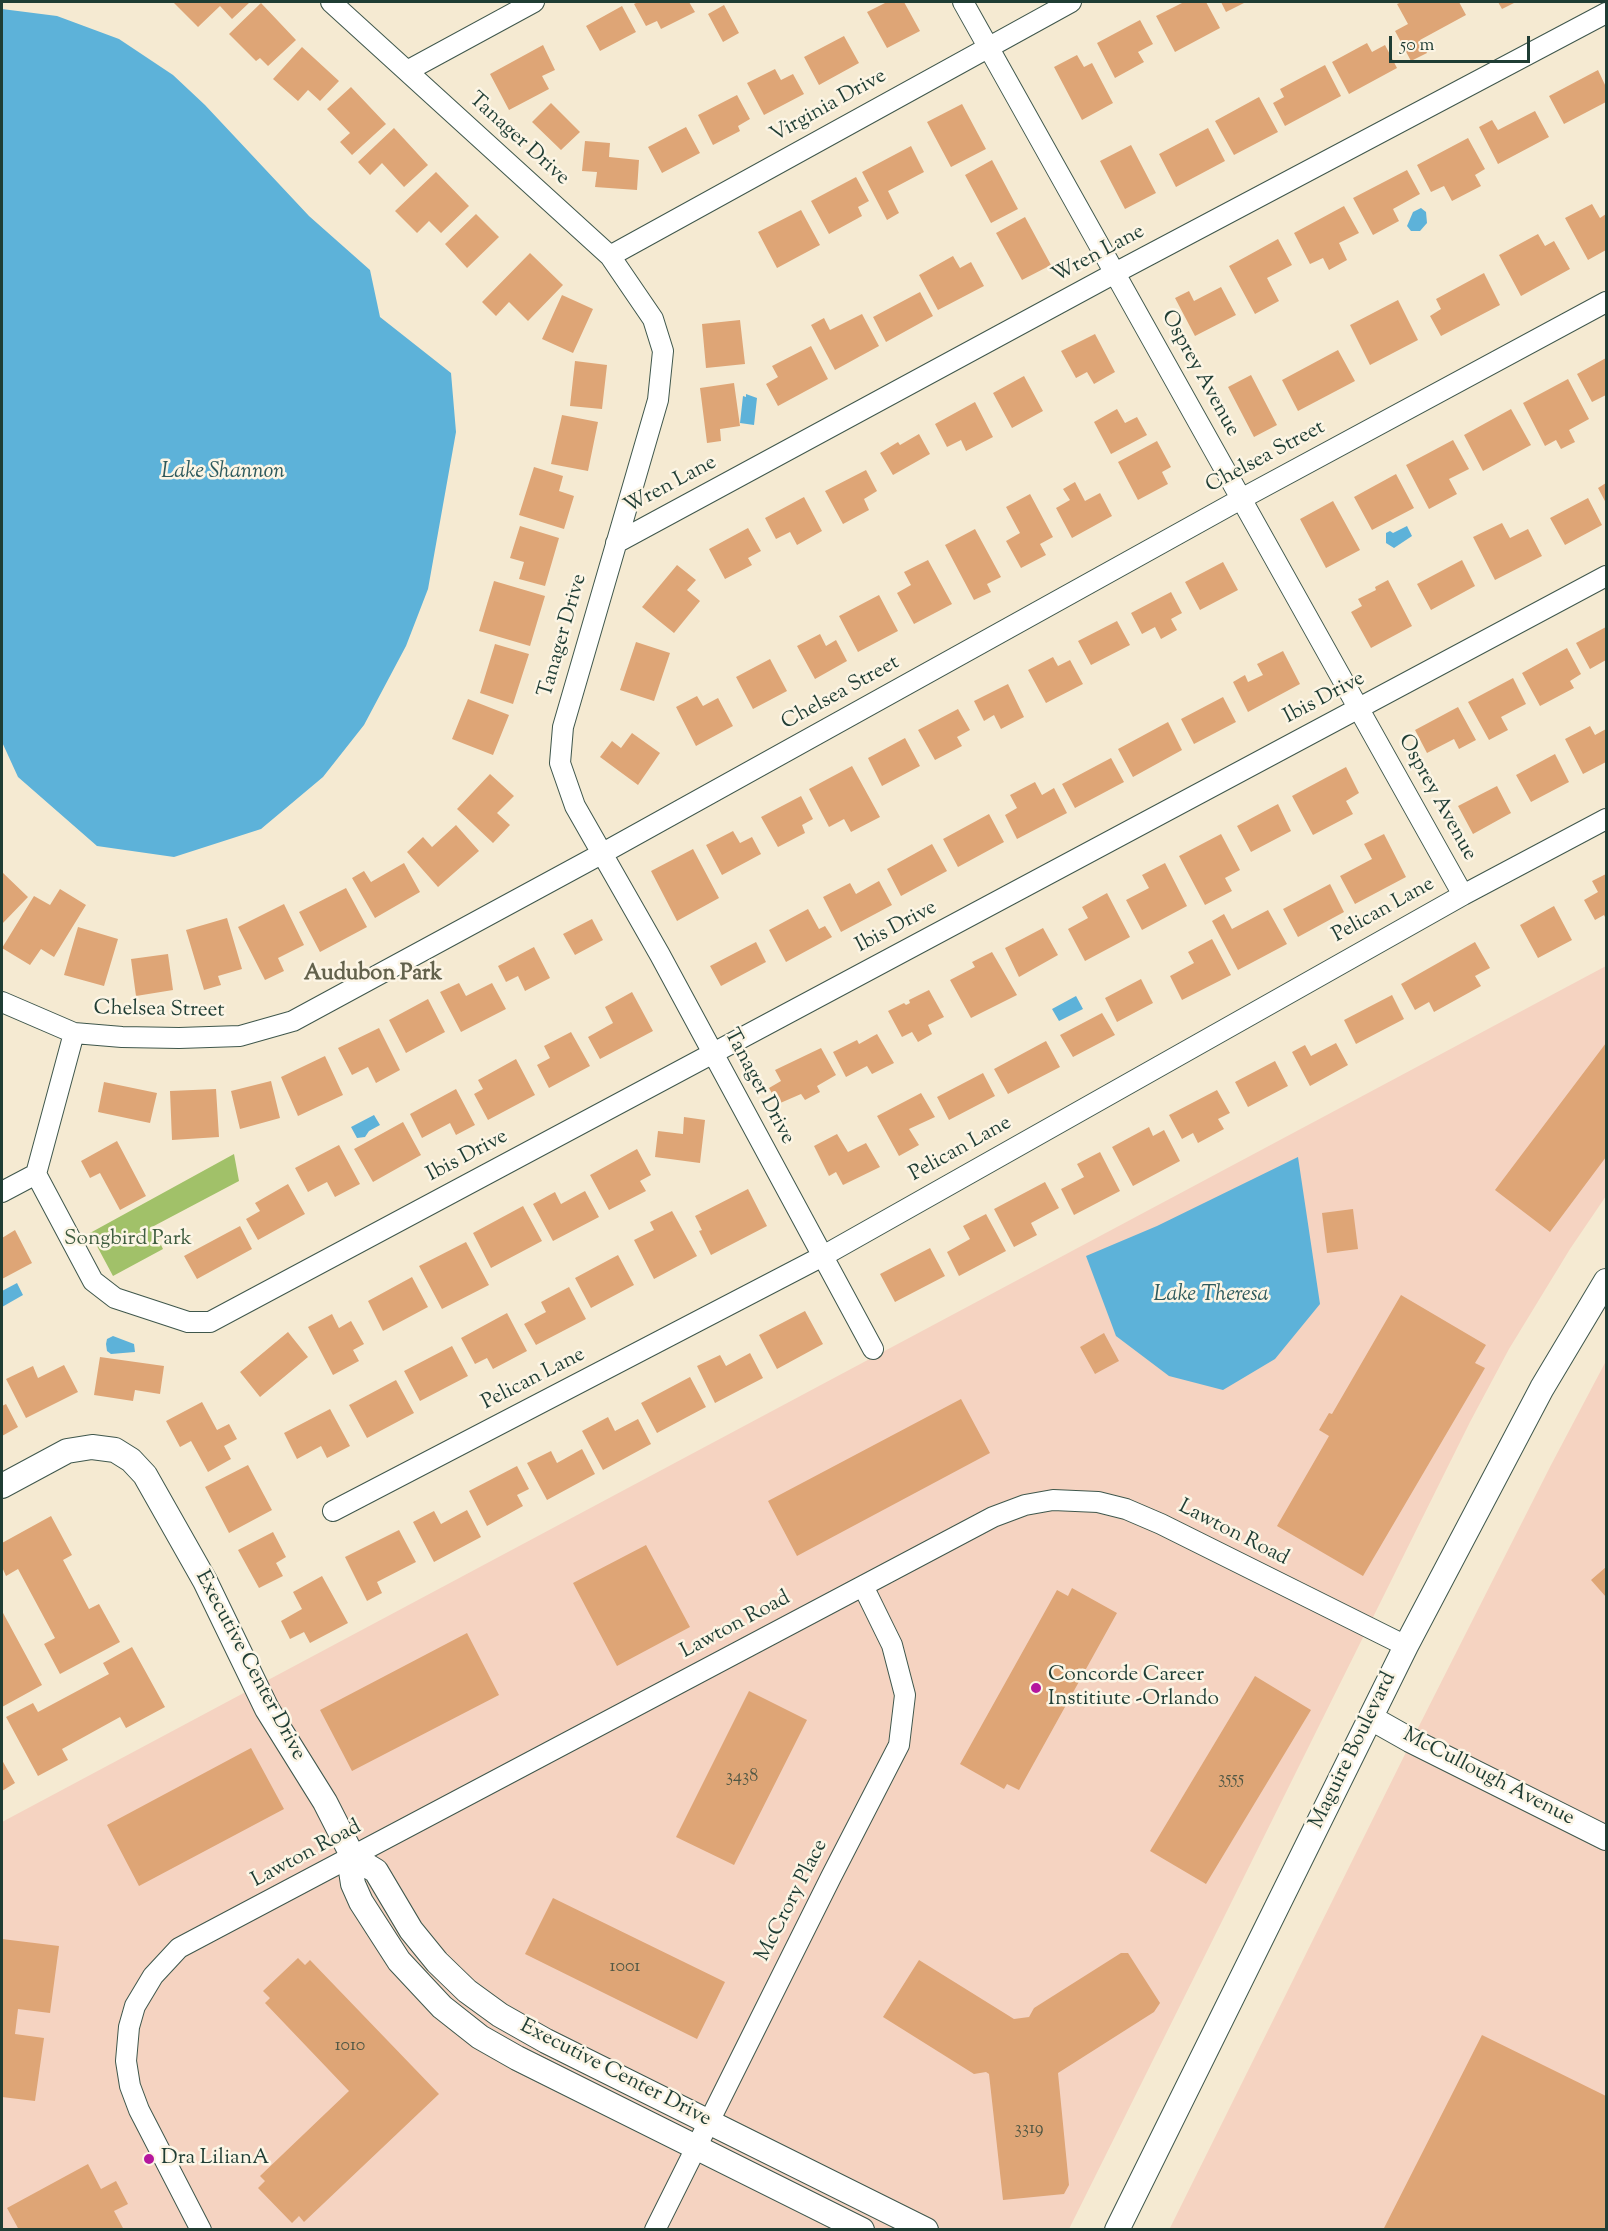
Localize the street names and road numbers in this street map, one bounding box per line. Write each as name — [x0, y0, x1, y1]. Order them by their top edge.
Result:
street label: Virginia Drive — [767, 65, 891, 149]
street label: Tanager Drive — [462, 88, 574, 192]
street label: Wren Lane — [1049, 220, 1149, 290]
street label: Osprey Avenue — [1154, 307, 1244, 441]
street label: Chelsea Street — [1202, 416, 1330, 500]
street label: Wren Lane — [621, 451, 721, 521]
street label: Tanager Drive — [534, 571, 594, 701]
street label: Chelsea Street — [778, 651, 904, 737]
street label: Ibis Drive — [1280, 667, 1370, 731]
street label: Osprey Avenue — [1391, 731, 1481, 865]
street label: Pelican Lane — [1329, 873, 1439, 949]
street label: Ibis Drive — [852, 896, 942, 960]
street label: Chelsea Street — [93, 997, 225, 1025]
street label: Tanager Drive — [717, 1025, 799, 1149]
street label: Pelican Lane — [906, 1112, 1016, 1188]
street label: Ibis Drive — [423, 1125, 513, 1189]
street label: Pelican Lane — [478, 1343, 590, 1417]
street label: Lawton Road — [1174, 1495, 1292, 1573]
street label: Executive Center Drive — [188, 1567, 310, 1765]
street label: Lawton Road — [677, 1587, 795, 1665]
street label: Maguire Boulevard — [1305, 1669, 1403, 1833]
street label: McCullough Avenue — [1398, 1724, 1578, 1832]
street label: Lawton Road — [248, 1816, 366, 1894]
street label: McCrory Place — [751, 1836, 835, 1966]
street label: Executive Center Drive — [515, 2015, 715, 2133]

